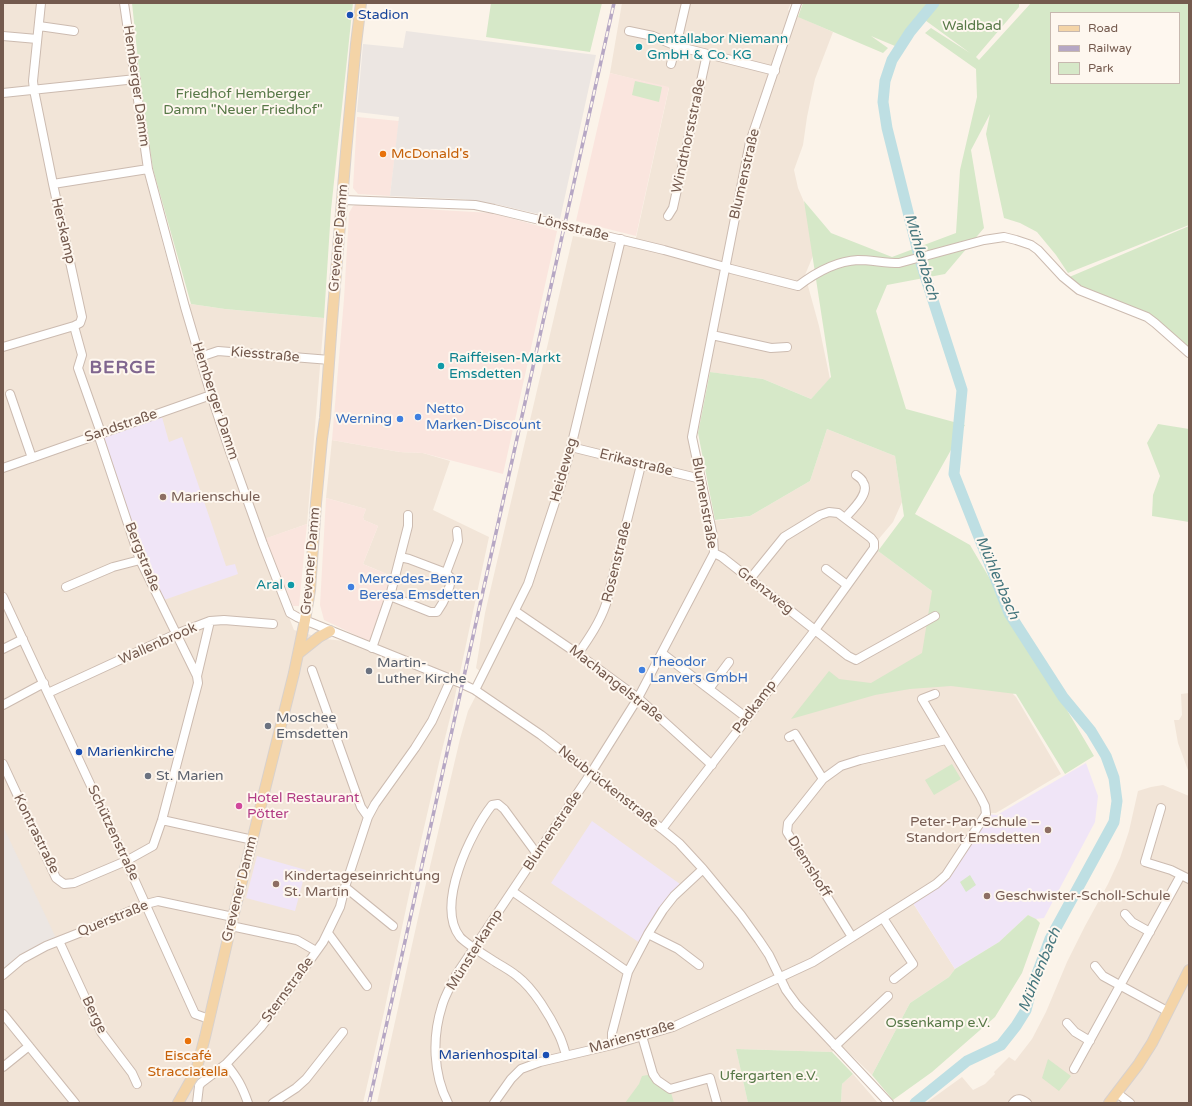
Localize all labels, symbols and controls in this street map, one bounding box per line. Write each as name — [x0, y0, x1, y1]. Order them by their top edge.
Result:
place label: Stadion — [358, 7, 409, 23]
marker: Stadion — [345, 10, 355, 20]
legend — [1050, 12, 1180, 84]
park label: Waldbad — [942, 18, 1002, 34]
text: Road — [1088, 21, 1118, 35]
street label: Hemberger Damm — [119, 24, 153, 148]
place label: Dentallabor Niemann GmbH & Co. KG — [647, 31, 788, 64]
text: Railway — [1088, 41, 1132, 55]
marker: Dentallabor Niemann GmbH & Co. KG — [634, 42, 644, 52]
text: Park — [1088, 61, 1114, 75]
street label: Windthorststraße — [669, 77, 709, 195]
park label: Friedhof Hemberger Damm "Neuer Friedhof" — [163, 86, 323, 118]
street label: Blumenstraße — [726, 127, 764, 221]
place label: McDonald's — [391, 146, 469, 162]
marker: McDonald's — [378, 149, 388, 159]
street label: Grevener Damm — [326, 183, 352, 293]
street label: Herskamp — [47, 196, 79, 266]
street label: Lönsstraße — [535, 211, 611, 245]
water label: Mühlenbach — [900, 212, 942, 302]
street label: Hemberger Damm — [188, 340, 242, 462]
street label: Kiesstraße — [230, 344, 300, 366]
place label: Raiffeisen-Markt Emsdetten — [449, 350, 561, 382]
district label: BERGE — [90, 357, 156, 379]
marker: Raiffeisen-Markt Emsdetten — [436, 361, 446, 371]
place label: Netto Marken-Discount — [426, 401, 541, 434]
street label: Sandstraße — [83, 406, 159, 446]
place label: Werning — [336, 411, 392, 427]
marker: Netto Marken-Discount — [413, 412, 423, 422]
marker: Werning — [395, 414, 405, 424]
street label: Heideweg — [547, 436, 581, 504]
street label: Erikastraße — [598, 446, 674, 480]
street label: Blumenstraße — [688, 456, 720, 550]
place label: Marienschule — [171, 489, 260, 505]
marker: Marienschule — [158, 492, 168, 502]
street label: Grevener Damm — [298, 506, 324, 616]
street label: Bergstraße — [120, 520, 164, 594]
street label: Rosenstraße — [599, 520, 635, 604]
water label: Mühlenbach — [971, 534, 1023, 622]
street label: Grenzweg — [733, 564, 797, 618]
place label: Mercedes-Benz Beresa Emsdetten — [359, 571, 480, 604]
place label: Aral — [256, 577, 283, 593]
marker: Aral — [286, 580, 296, 590]
marker: Mercedes-Benz Beresa Emsdetten — [346, 582, 356, 592]
street label: Wallenbrook — [116, 619, 200, 669]
street label: Machangelstraße — [565, 642, 667, 726]
place label: Theodor Lanvers GmbH — [650, 654, 748, 686]
place label: Martin- Luther Kirche — [377, 655, 466, 688]
marker: Theodor Lanvers GmbH — [637, 665, 647, 675]
marker: Martin- Luther Kirche — [364, 666, 374, 676]
street label: Padkamp — [729, 677, 781, 737]
place label: Moschee Emsdetten — [276, 710, 348, 742]
marker: Moschee Emsdetten — [263, 721, 273, 731]
street label: Neubrückenstraße — [554, 742, 662, 832]
place label: Marienkirche — [87, 744, 174, 760]
marker: Marienkirche — [74, 747, 84, 757]
place label: St. Marien — [156, 768, 224, 784]
marker: St. Marien — [143, 771, 153, 781]
street label: Schützenstraße — [84, 783, 142, 883]
street label: Blumenstraße — [520, 788, 586, 874]
place label: Hotel Restaurant Pötter — [247, 790, 359, 822]
street label: Kontrastraße — [9, 791, 63, 877]
marker: Hotel Restaurant Pötter — [234, 801, 244, 811]
place label: Peter-Pan-Schule – Standort Emsdetten — [906, 814, 1040, 846]
marker: Peter-Pan-Schule – Standort Emsdetten — [1043, 825, 1053, 835]
street label: Diemshoff — [784, 833, 834, 901]
street label: Grevener Damm — [219, 834, 261, 944]
place label: Kindertageseinrichtung St. Martin — [284, 868, 440, 900]
marker: Kindertageseinrichtung St. Martin — [271, 879, 281, 889]
place label: Geschwister-Scholl-Schule — [995, 888, 1171, 904]
marker: Geschwister-Scholl-Schule — [982, 891, 992, 901]
street label: Querstraße — [75, 897, 151, 941]
street label: Münsterkamp — [443, 906, 507, 994]
water label: Mühlenbach — [1015, 925, 1065, 1015]
street label: Sternstraße — [259, 954, 317, 1026]
street label: Berge — [78, 994, 110, 1036]
park label: Ossenkamp e.V. — [886, 1015, 990, 1031]
street label: Marienstraße — [587, 1017, 677, 1057]
marker: Eiscafé Stracciatella — [183, 1036, 193, 1046]
place label: Marienhospital — [439, 1047, 538, 1063]
place label: Eiscafé Stracciatella — [148, 1048, 228, 1080]
marker: Marienhospital — [541, 1050, 551, 1060]
park label: Ufergarten e.V. — [719, 1068, 819, 1084]

